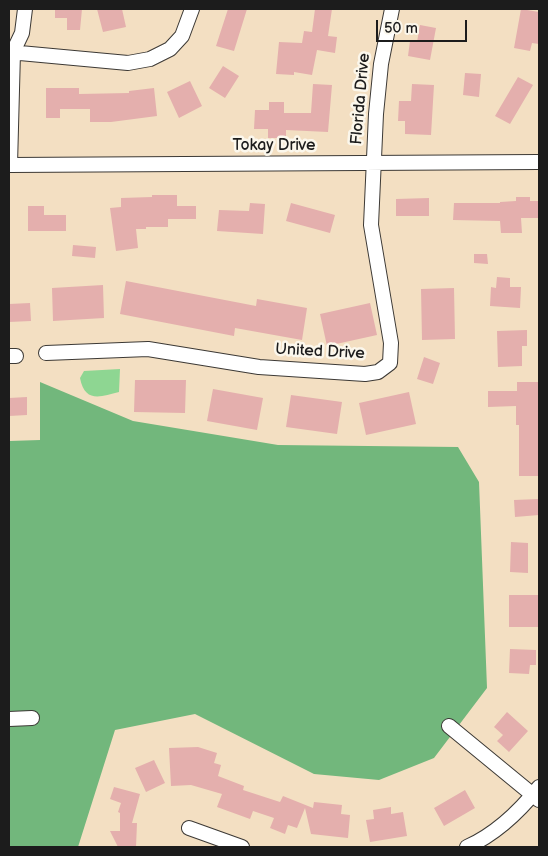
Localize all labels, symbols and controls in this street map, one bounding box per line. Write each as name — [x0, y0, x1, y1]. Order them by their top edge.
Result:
scale bar — [378, 10, 469, 42]
text: 50 m — [384, 19, 418, 38]
street label: Florida Drive — [347, 52, 375, 146]
street label: Tokay Drive — [233, 136, 315, 156]
street label: United Drive — [275, 340, 365, 364]

